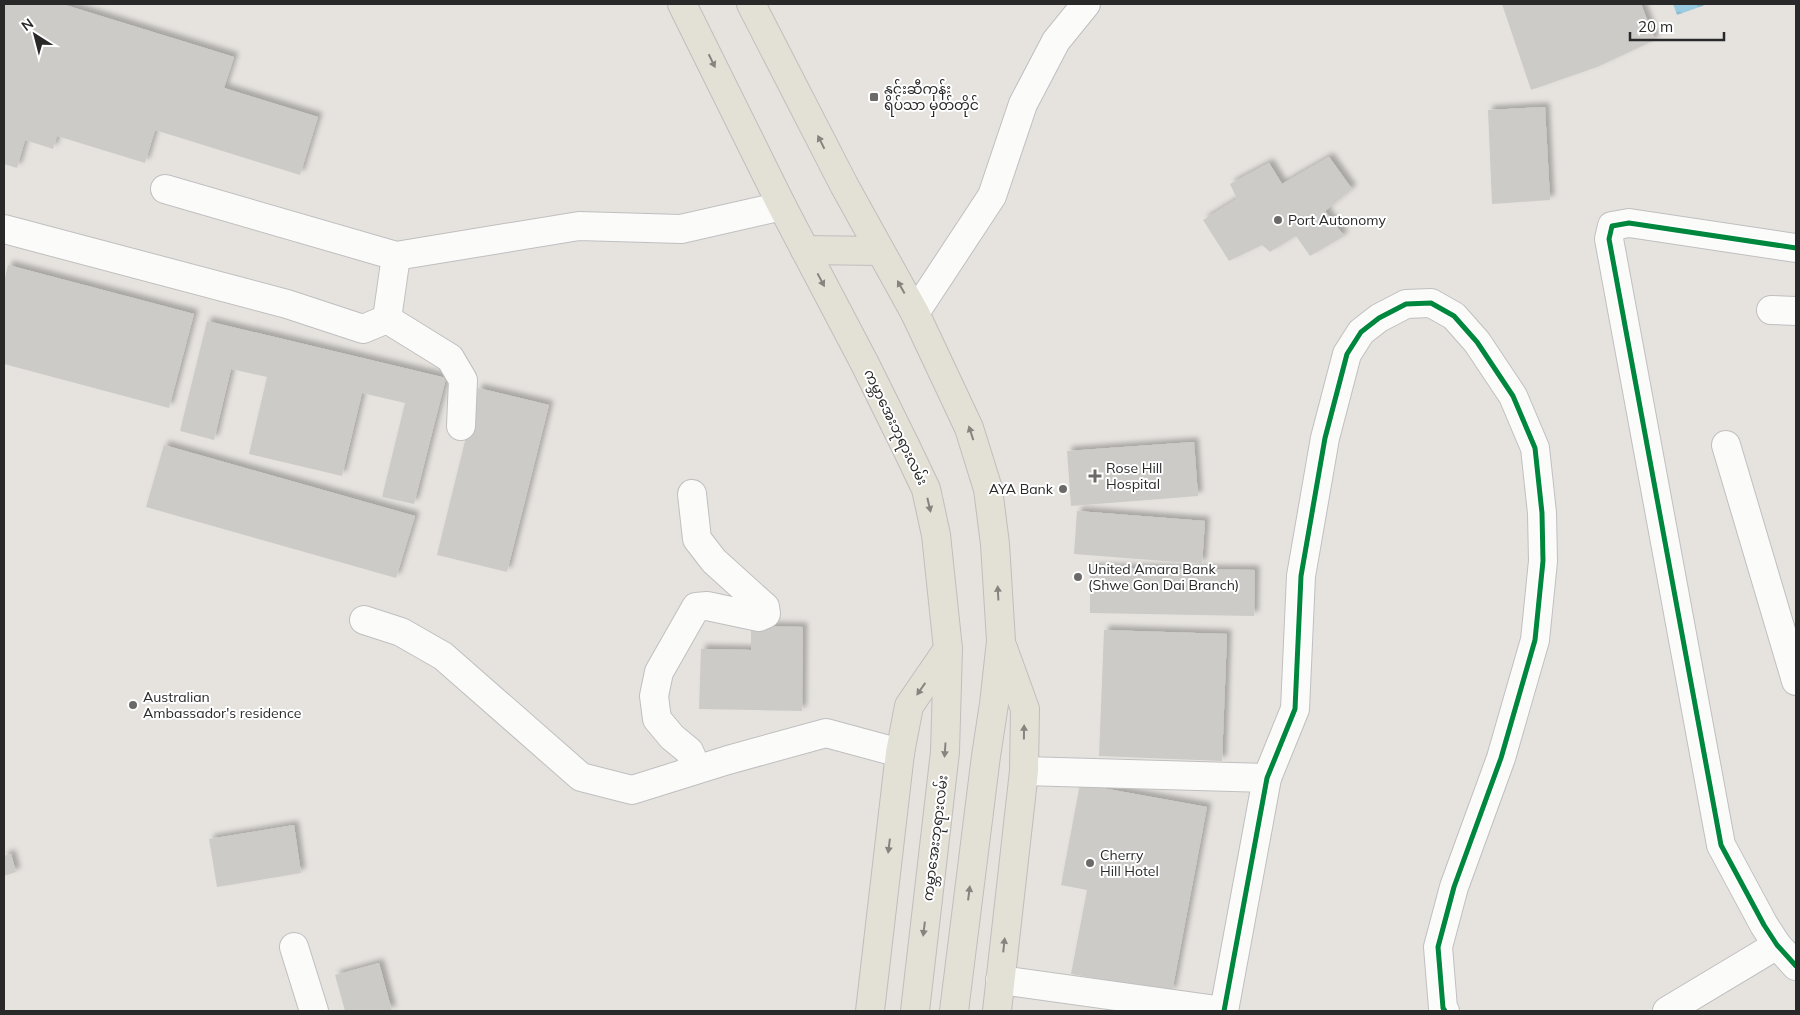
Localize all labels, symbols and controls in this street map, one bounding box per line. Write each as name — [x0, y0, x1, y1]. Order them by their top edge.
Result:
north arrow — [10, 10, 60, 60]
scale bar — [1630, 10, 1724, 42]
text: N — [18, 14, 37, 35]
text: 20 m — [1638, 17, 1673, 36]
one-way arrow — [708, 54, 716, 68]
place label: နှင်းဆီကုန်း ရိပ်သာ မှတ်တိုင် — [884, 79, 979, 117]
marker: နှင်းဆီကုန်း ရိပ်သာ မှတ်တိုင် — [868, 91, 880, 103]
one-way arrow — [817, 134, 825, 149]
place label: Port Autonomy — [1288, 211, 1386, 229]
marker: Port Autonomy — [1272, 214, 1284, 226]
one-way arrow — [816, 274, 825, 287]
one-way arrow — [896, 280, 905, 294]
street label: ကမ္ဘာအေးဘုရားလမ်း — [857, 366, 933, 489]
one-way arrow — [966, 426, 974, 441]
place label: Rose Hill Hospital — [1106, 459, 1162, 493]
marker: Rose Hill Hospital — [1088, 469, 1102, 483]
place label: AYA Bank — [989, 480, 1054, 498]
marker: AYA Bank — [1057, 483, 1069, 495]
one-way arrow — [925, 498, 933, 513]
place label: United Amara Bank (Shwe Gon Dai Branch) — [1088, 560, 1239, 594]
marker: United Amara Bank (Shwe Gon Dai Branch) — [1072, 571, 1084, 583]
one-way arrow — [993, 584, 1001, 600]
one-way arrow — [916, 682, 925, 696]
place label: Australian Ambassador's residence — [143, 688, 301, 722]
marker: Australian Ambassador's residence — [127, 699, 139, 711]
one-way arrow — [1021, 723, 1029, 739]
one-way arrow — [941, 742, 949, 758]
street label: ကမ္ဘာအေးဘုရားလမ်း — [917, 774, 955, 902]
one-way arrow — [885, 839, 893, 855]
place label: Cherry Hill Hotel — [1100, 846, 1159, 880]
marker: Cherry Hill Hotel — [1084, 857, 1096, 869]
one-way arrow — [965, 885, 973, 901]
one-way arrow — [920, 921, 928, 937]
one-way arrow — [1000, 937, 1008, 953]

